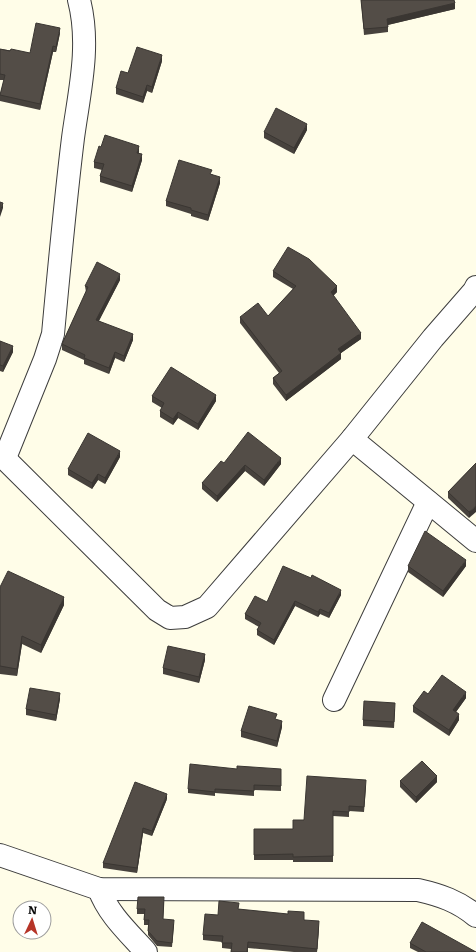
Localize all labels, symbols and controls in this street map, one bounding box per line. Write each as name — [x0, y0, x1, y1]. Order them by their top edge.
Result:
north arrow — [12, 900, 52, 940]
text: N — [28, 901, 38, 917]

